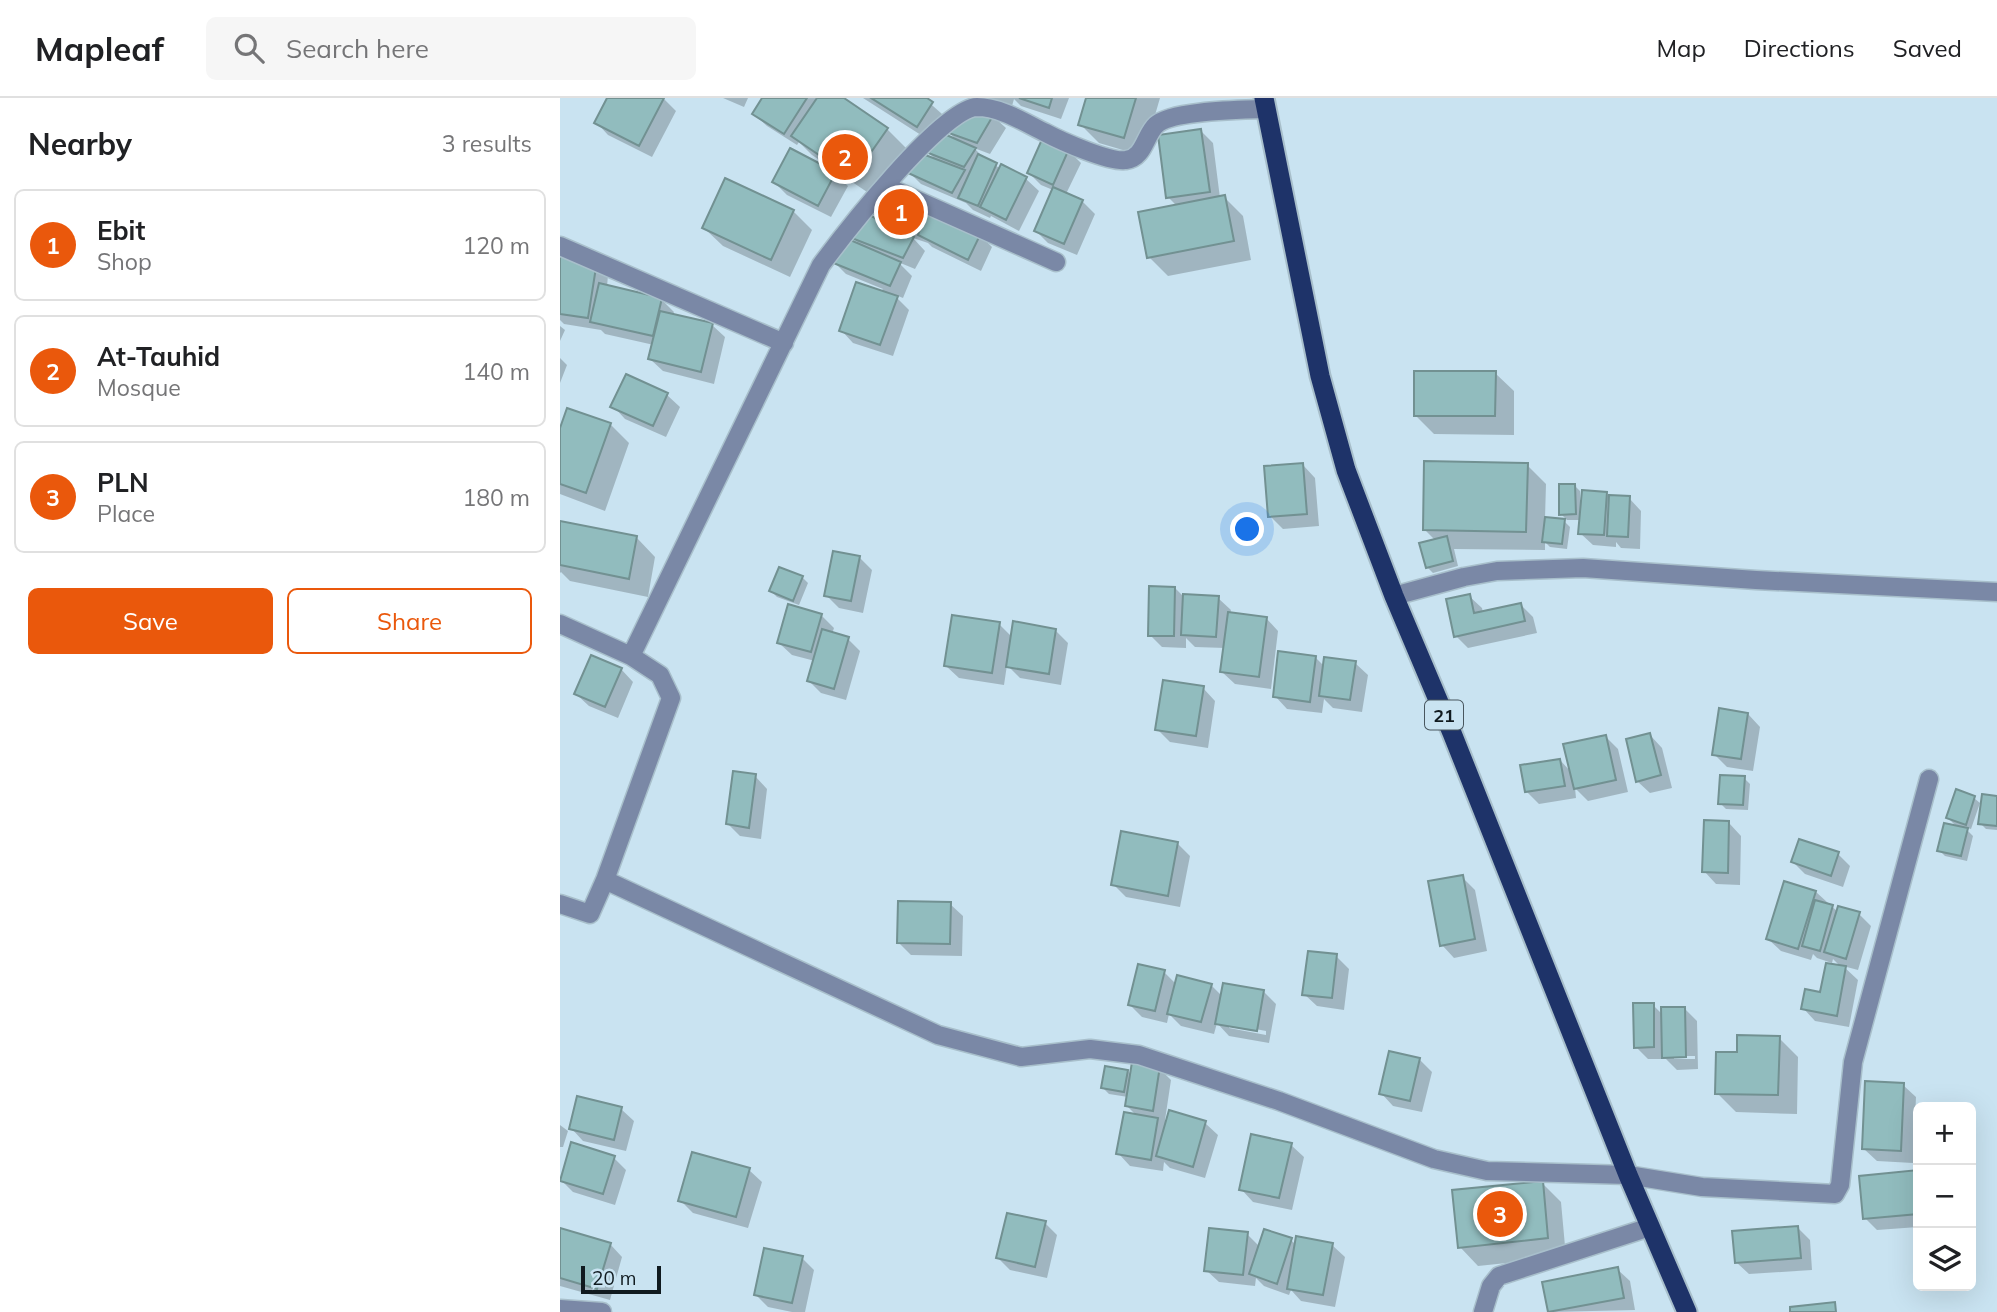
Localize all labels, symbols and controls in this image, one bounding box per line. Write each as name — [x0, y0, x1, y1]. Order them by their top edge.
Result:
search box — [206, 17, 696, 80]
text: Mapleaf — [35, 28, 164, 69]
icon: search — [230, 29, 268, 67]
text: Search here — [286, 32, 429, 65]
text: Map — [1656, 33, 1706, 63]
text: Directions — [1744, 33, 1855, 63]
text: Saved — [1893, 33, 1962, 63]
text: Nearby — [28, 125, 132, 163]
text: 3 results — [442, 129, 532, 158]
pin: 2 — [822, 131, 868, 183]
pin: 1 — [878, 186, 924, 238]
text: Ebit — [97, 214, 145, 247]
text: 1 — [46, 231, 60, 260]
text: 120 m — [462, 231, 530, 260]
text: Shop — [97, 247, 152, 276]
text: At-Tauhid — [97, 340, 220, 373]
text: 2 — [46, 357, 60, 386]
text: 140 m — [462, 357, 530, 386]
text: Mosque — [97, 373, 181, 402]
text: PLN — [97, 466, 149, 499]
text: 3 — [46, 483, 60, 512]
text: 180 m — [462, 483, 530, 512]
text: Place — [97, 499, 155, 528]
your location — [1230, 512, 1264, 546]
button: Save — [28, 588, 273, 654]
button: Share — [287, 588, 532, 654]
road number: 21 — [1425, 700, 1463, 730]
map controls — [1913, 1102, 1976, 1291]
button: + — [1913, 1102, 1976, 1165]
button: − — [1913, 1165, 1976, 1228]
pin: 3 — [1477, 1188, 1523, 1240]
button: layers — [1913, 1228, 1976, 1291]
scale bar — [581, 1263, 662, 1295]
text: 20 m — [592, 1266, 636, 1290]

